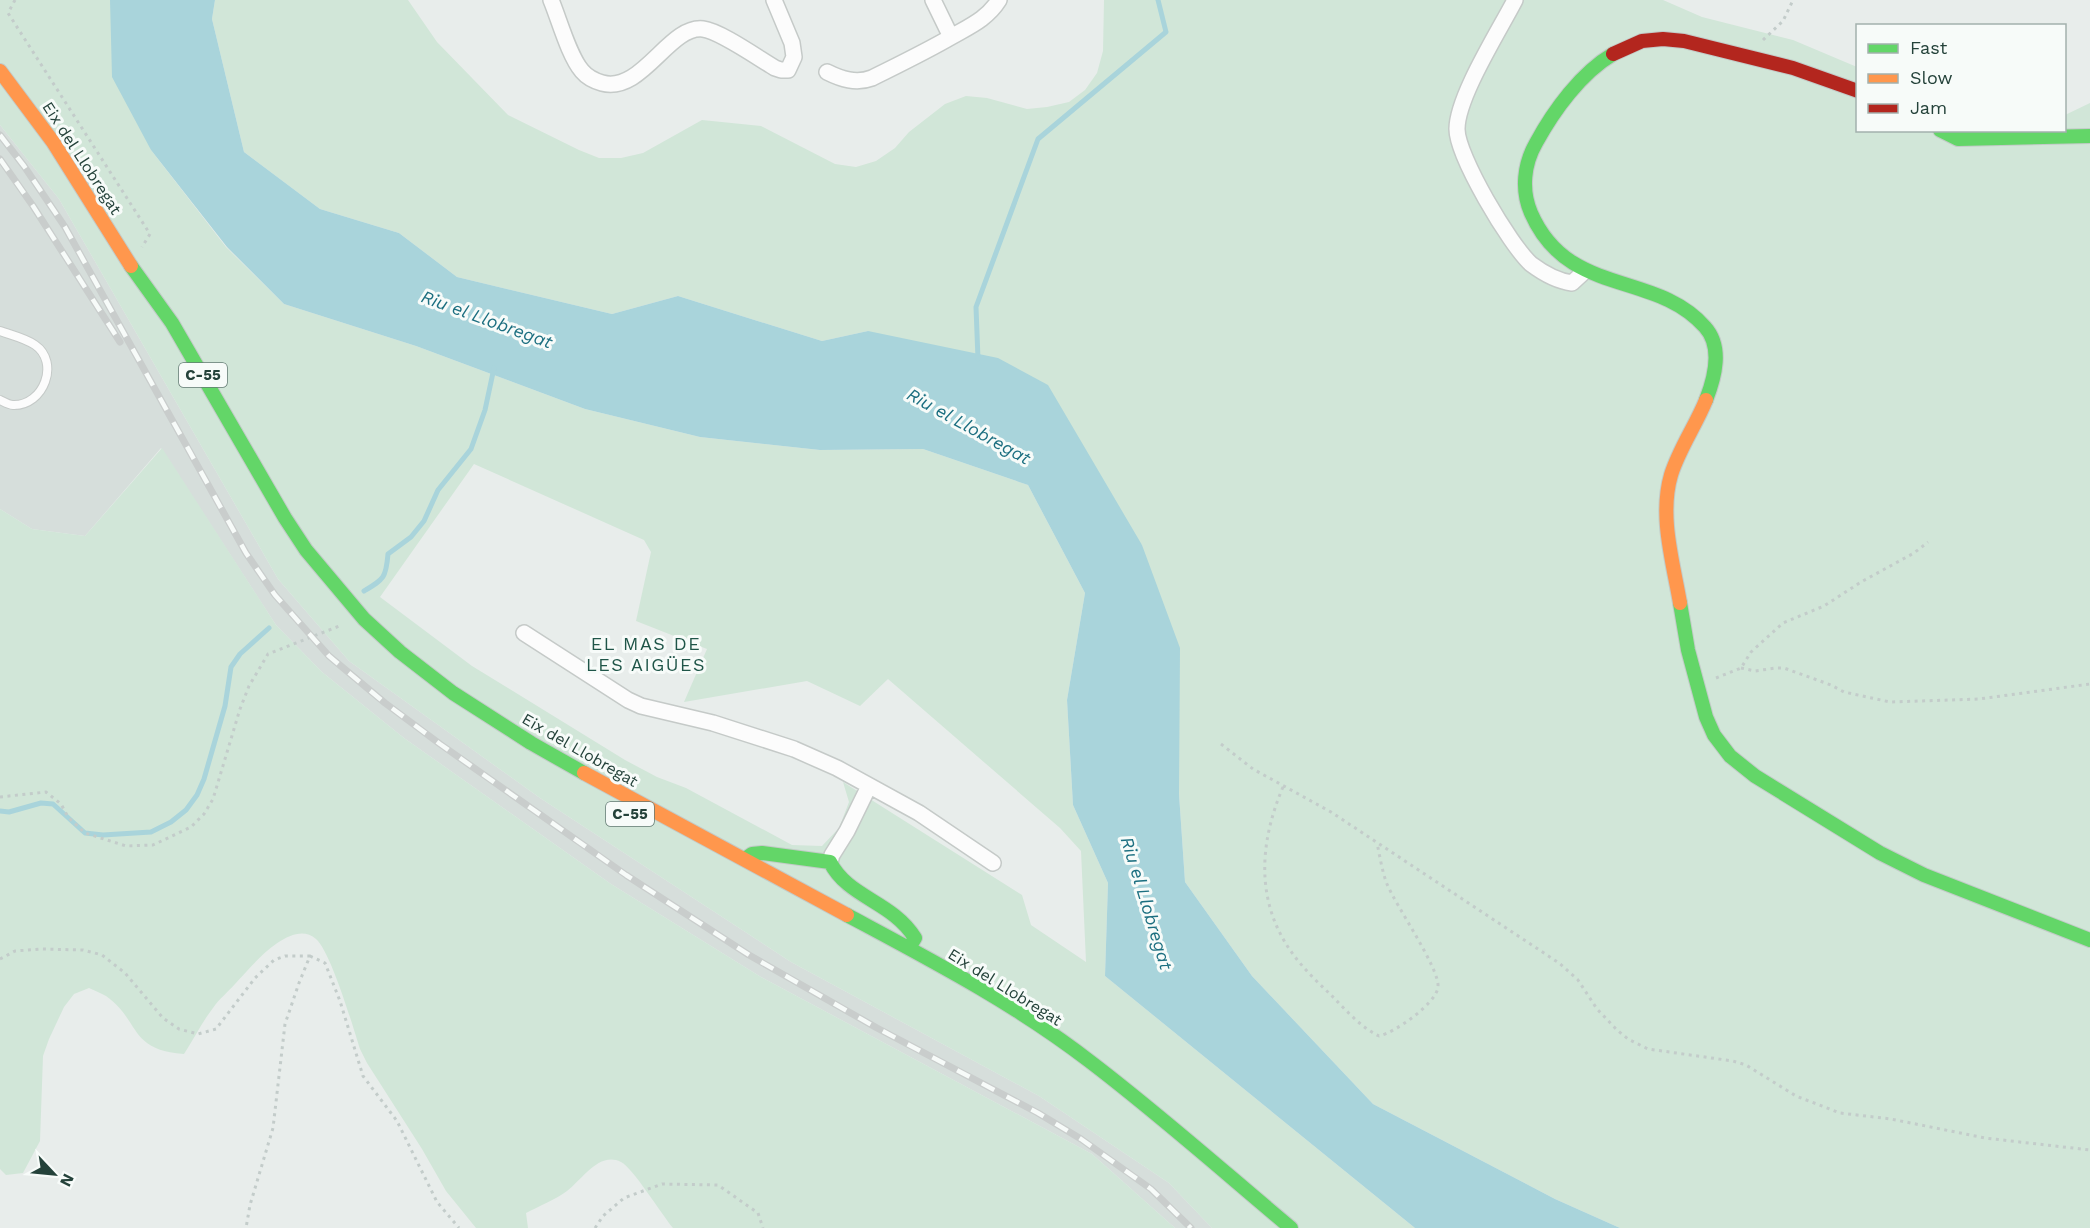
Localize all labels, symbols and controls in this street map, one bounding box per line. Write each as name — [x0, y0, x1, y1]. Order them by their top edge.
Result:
legend — [1856, 24, 2066, 132]
text: Fast — [1910, 37, 1948, 58]
text: Slow — [1910, 67, 1953, 88]
text: Jam — [1910, 97, 1947, 118]
street label: Eix del Llobregat — [38, 98, 126, 218]
water label: Riu el Llobregat — [419, 286, 556, 353]
road number: C-55 — [179, 363, 227, 387]
water label: Riu el Llobregat — [904, 383, 1035, 469]
district label: EL MAS DE LES AIGÜES — [586, 633, 706, 675]
street label: Eix del Llobregat — [519, 709, 642, 791]
road number: C-55 — [606, 802, 654, 826]
water label: Riu el Llobregat — [1117, 834, 1177, 973]
street label: Eix del Llobregat — [945, 944, 1066, 1030]
north arrow — [24, 1144, 84, 1204]
text: N — [56, 1171, 78, 1190]

